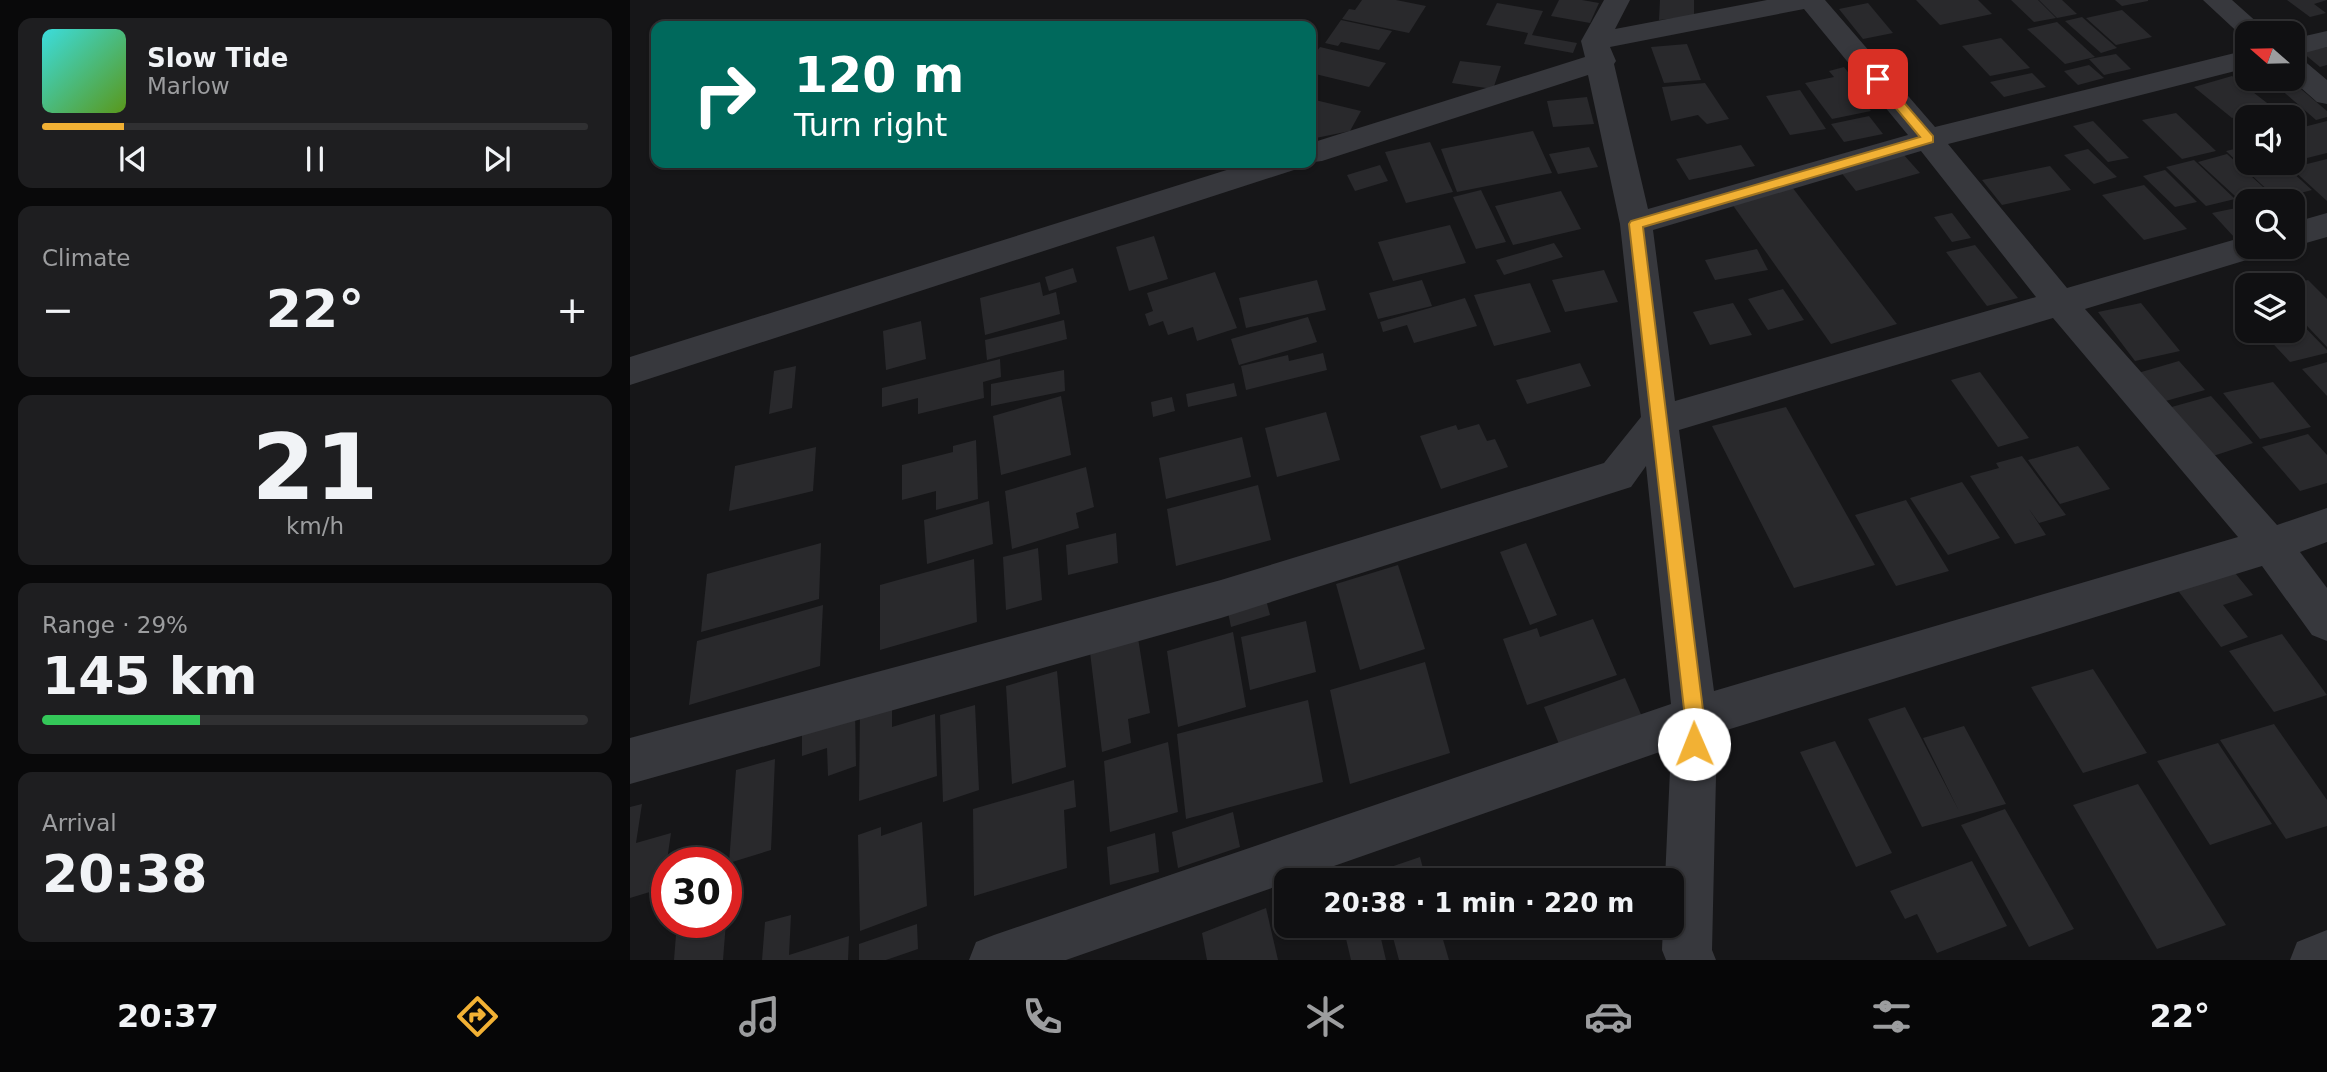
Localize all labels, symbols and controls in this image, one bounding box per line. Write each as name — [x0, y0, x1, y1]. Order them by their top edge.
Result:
north arrow — [2235, 21, 2305, 91]
map controls — [2235, 21, 2305, 343]
text: Slow Tide — [147, 43, 288, 73]
text: 120 m — [794, 47, 964, 104]
icon: right — [679, 49, 770, 140]
pin — [1848, 49, 1908, 109]
icon: arrive — [1859, 60, 1897, 98]
text: Marlow — [147, 73, 230, 99]
button: sound — [2235, 105, 2305, 175]
text: Turn right — [794, 106, 947, 144]
icon: previous — [114, 140, 152, 178]
icon: pause — [296, 140, 334, 178]
icon: next — [478, 140, 516, 178]
button: search — [2235, 189, 2305, 259]
text: Climate — [42, 245, 131, 271]
button: layers — [2235, 273, 2305, 343]
text: 22° — [266, 279, 364, 339]
text: − — [42, 288, 74, 332]
text: + — [556, 288, 588, 332]
text: 21 — [252, 415, 378, 520]
text: km/h — [286, 513, 344, 539]
text: Range · 29% — [42, 612, 188, 638]
text: 145 km — [42, 646, 257, 706]
position arrow — [1657, 707, 1731, 781]
text: Arrival — [42, 810, 117, 836]
text: 20:38 — [42, 844, 208, 904]
speed limit sign: 30 — [651, 847, 742, 938]
text: 20:38 · 1 min · 220 m — [1324, 888, 1634, 918]
icon: directions — [453, 992, 502, 1041]
icon: music — [735, 992, 784, 1041]
icon: phone — [1018, 992, 1067, 1041]
icon: climate — [1301, 992, 1350, 1041]
icon: car — [1584, 992, 1633, 1041]
icon: filters — [1867, 992, 1916, 1041]
text: 20:37 — [117, 997, 219, 1035]
text: 22° — [2149, 997, 2210, 1035]

